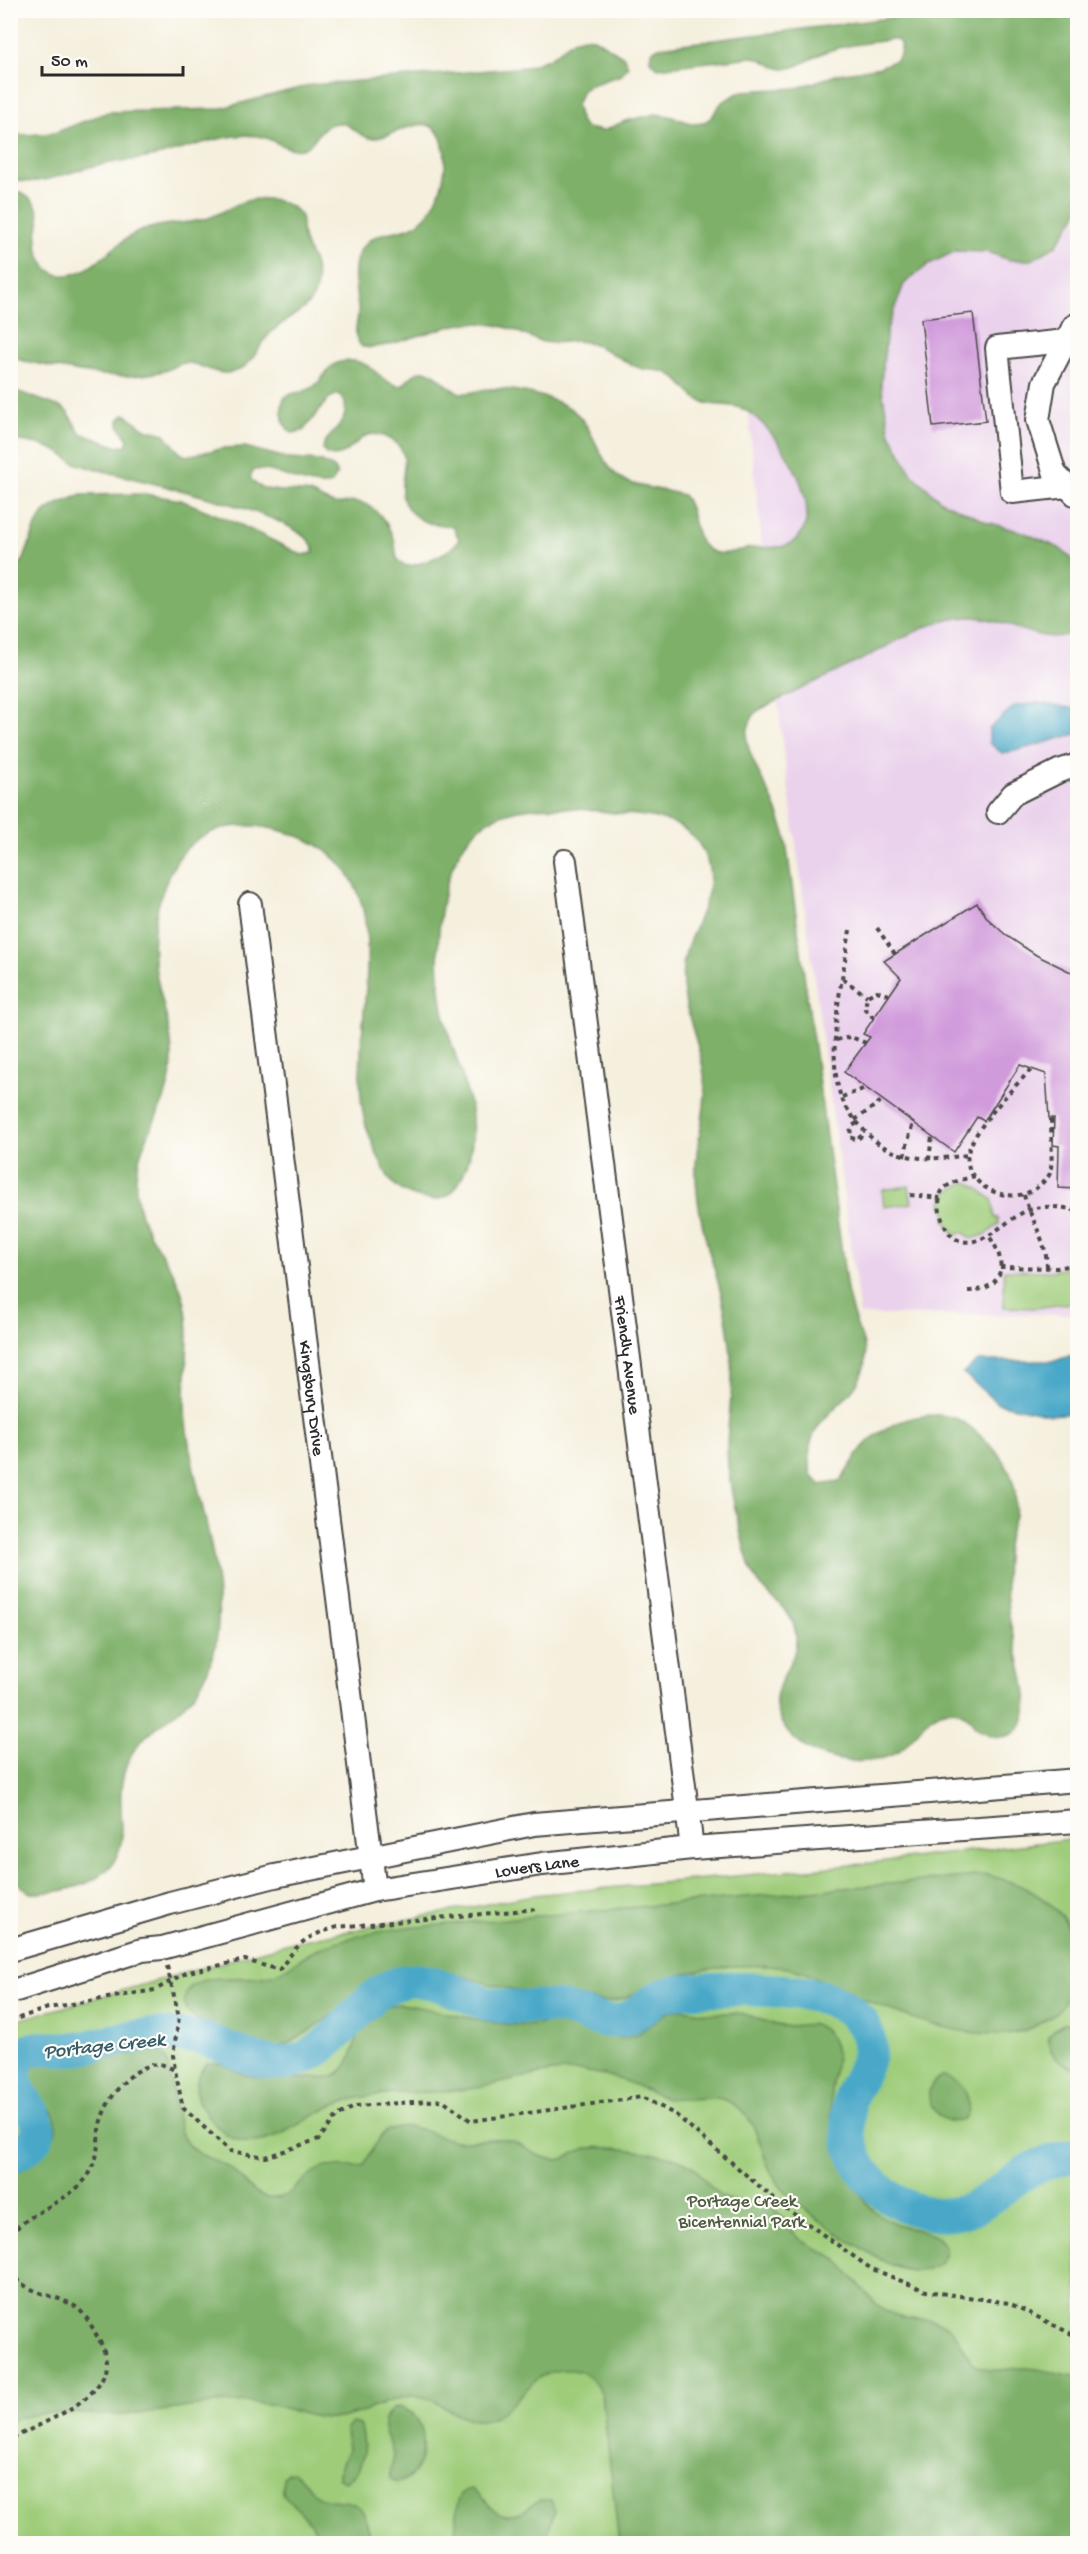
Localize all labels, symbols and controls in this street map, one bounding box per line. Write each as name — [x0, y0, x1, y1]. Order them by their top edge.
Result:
scale bar — [42, 39, 183, 77]
text: 50 m — [51, 52, 88, 73]
street label: Friendly Avenue — [608, 1294, 644, 1416]
street label: Kingsbury Drive — [292, 1340, 328, 1458]
street label: Lovers Lane — [493, 1852, 581, 1884]
water label: Portage Creek — [43, 2029, 168, 2065]
park label: Portage Creek Bicentennial Park — [677, 2192, 808, 2234]

